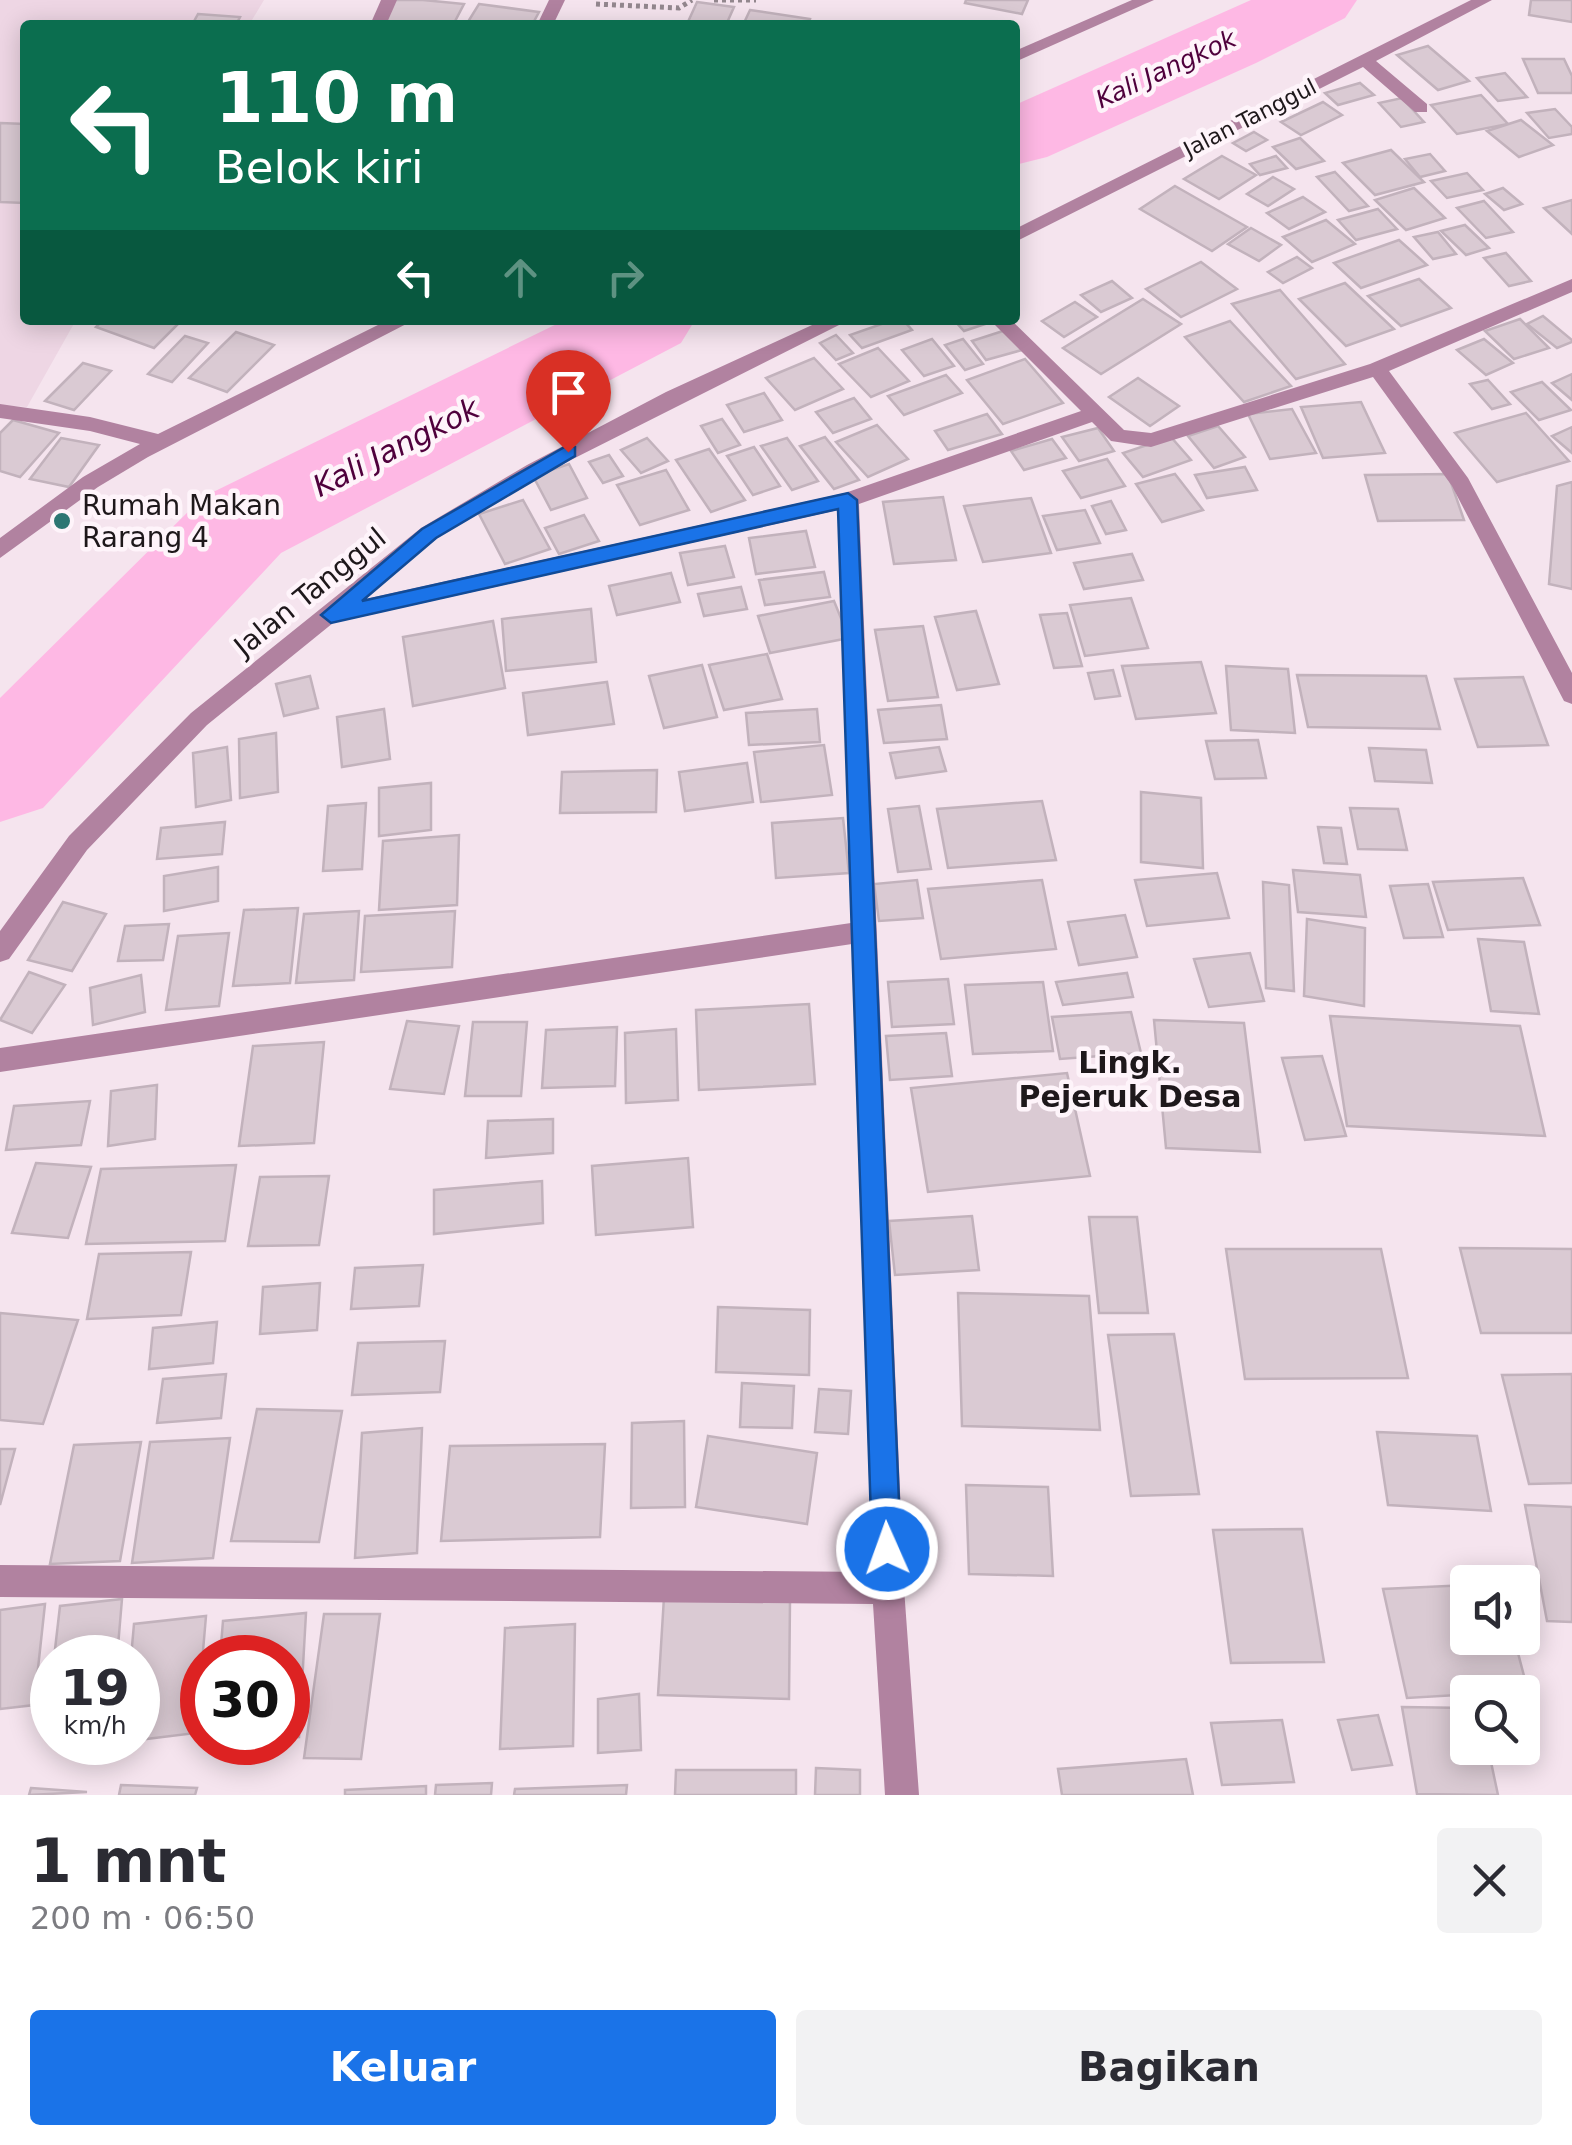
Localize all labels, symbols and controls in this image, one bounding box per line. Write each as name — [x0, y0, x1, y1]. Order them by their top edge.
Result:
water label: Kali Jangkok — [1091, 23, 1242, 114]
text: 110 m — [215, 57, 458, 139]
icon: left — [50, 60, 180, 190]
street label: Jalan Tanggul — [1178, 74, 1321, 163]
text: Belok kiri — [215, 141, 424, 194]
icon: left — [388, 250, 443, 305]
icon: ahead — [493, 250, 548, 305]
icon: right — [598, 250, 653, 305]
pin — [526, 350, 611, 453]
icon: arrive — [541, 365, 596, 420]
water label: Kali Jangkok — [307, 389, 486, 504]
place label: Rumah Makan Rarang 4 — [82, 489, 281, 554]
marker: Rumah Makan Rarang 4 — [51, 510, 73, 532]
street label: Jalan Tanggul — [226, 521, 392, 664]
district label: Lingk. Pejeruk Desa — [1019, 1045, 1241, 1114]
position arrow — [835, 1497, 939, 1601]
map controls — [1450, 1565, 1540, 1765]
button: sound — [1450, 1565, 1540, 1655]
speed limit sign: 30 — [180, 1635, 310, 1765]
text: 19 — [60, 1659, 130, 1717]
button: search — [1450, 1675, 1540, 1765]
text: km/h — [63, 1711, 127, 1740]
text: 1 mnt — [30, 1826, 227, 1896]
button: close — [1437, 1828, 1542, 1933]
text: 200 m · 06:50 — [30, 1899, 255, 1937]
button: Keluar — [30, 2010, 776, 2125]
button: Bagikan — [796, 2010, 1542, 2125]

